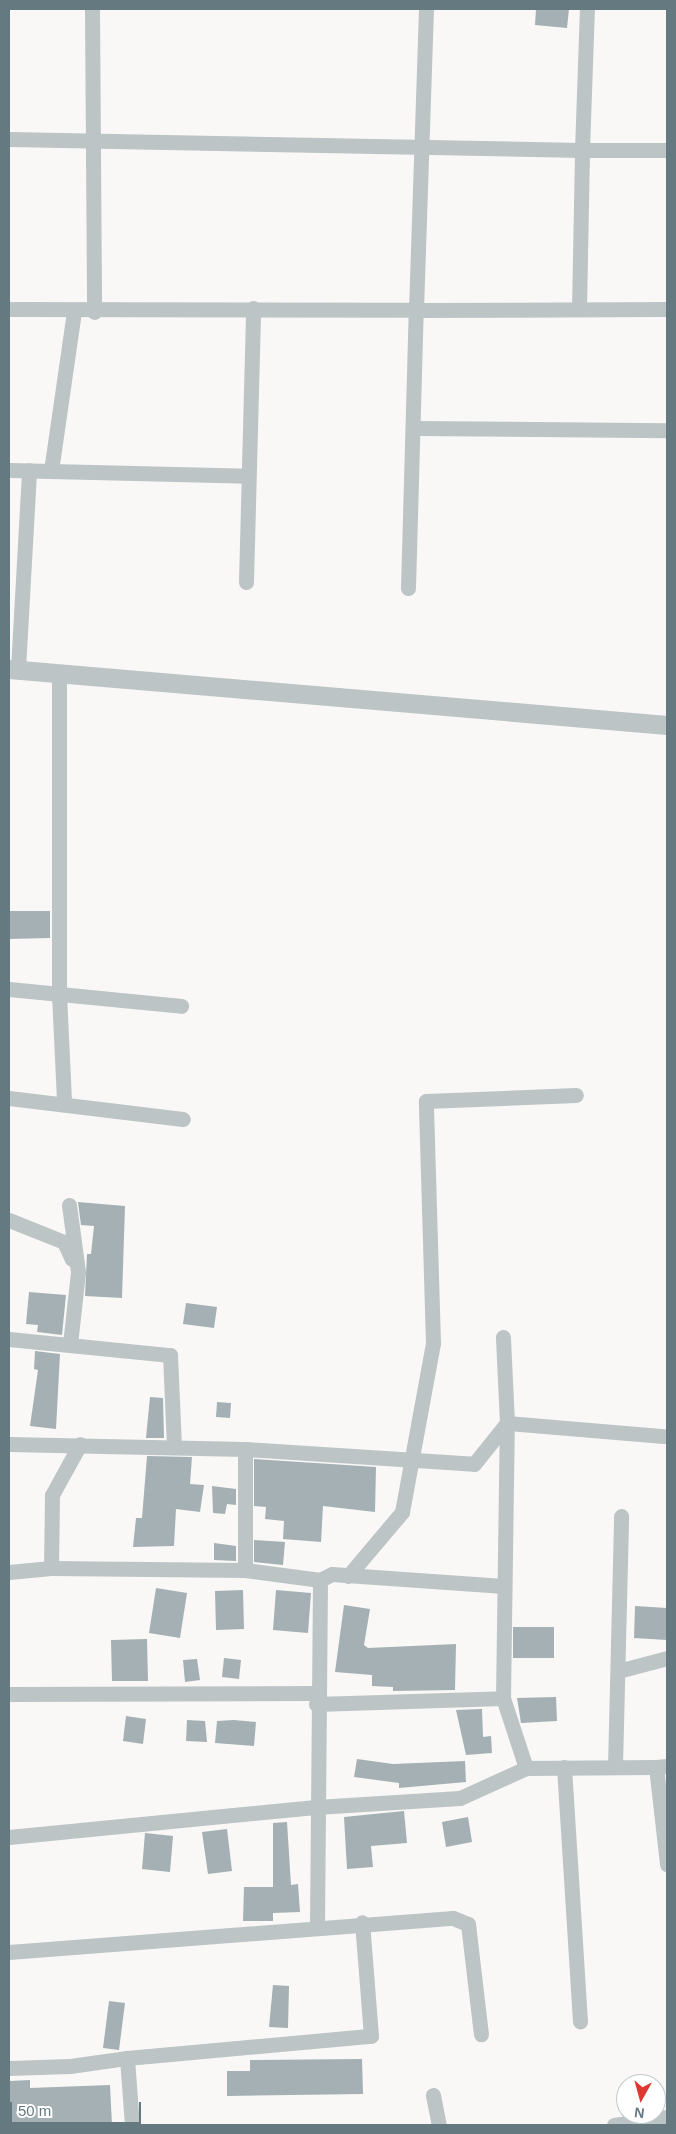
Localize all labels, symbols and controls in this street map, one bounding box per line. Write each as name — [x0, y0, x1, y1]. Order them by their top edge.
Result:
north arrow — [616, 2074, 666, 2124]
scale bar — [12, 2092, 144, 2124]
text: 50 m — [18, 2102, 51, 2119]
text: N — [633, 2104, 645, 2121]

